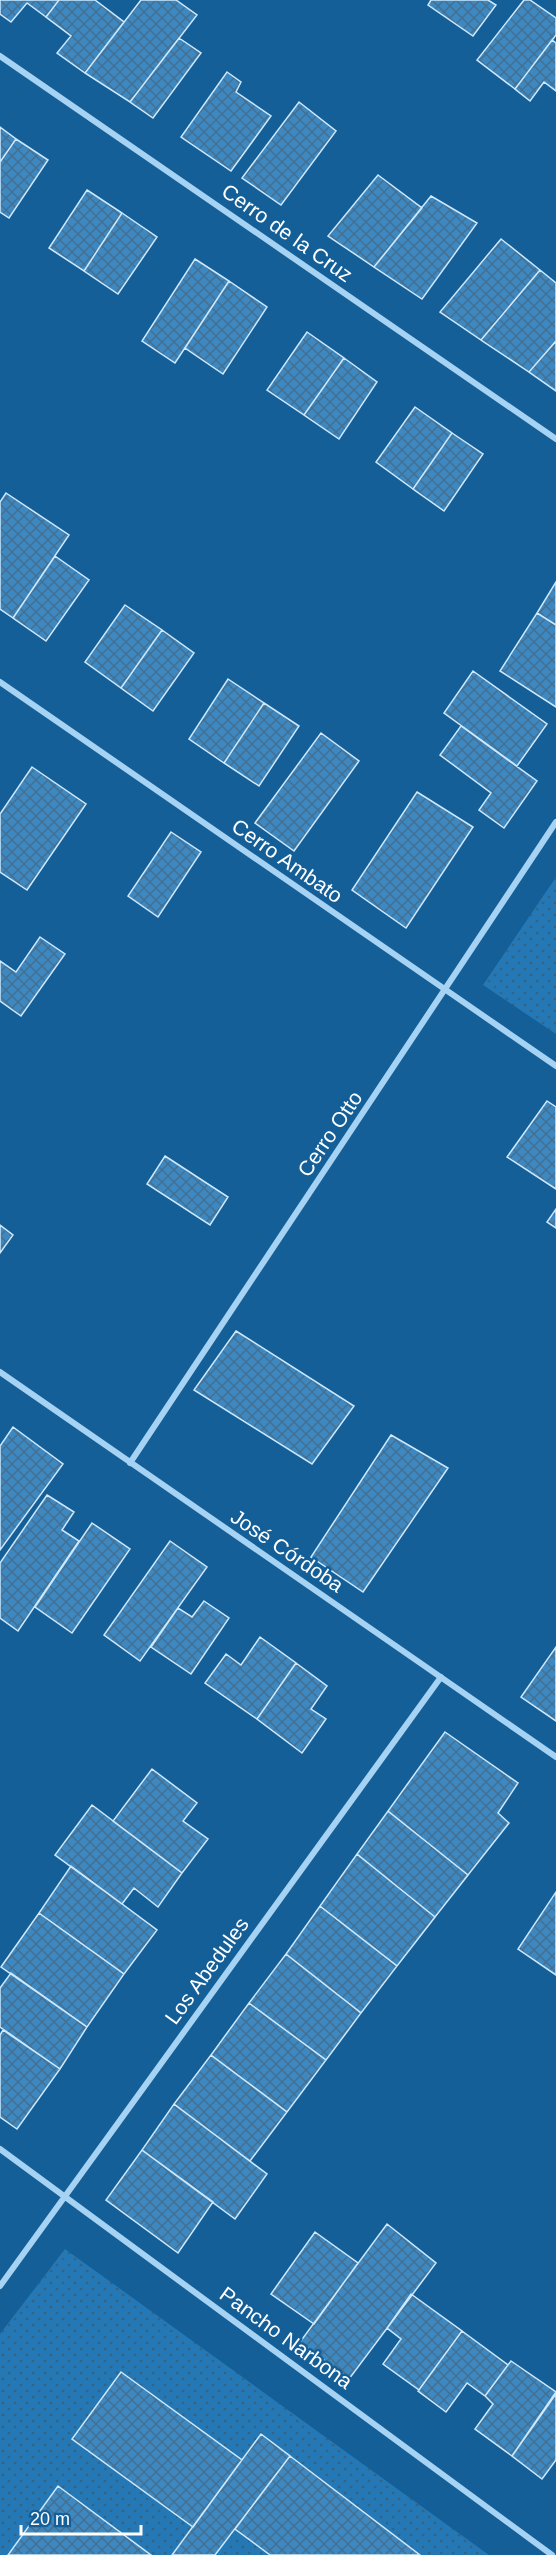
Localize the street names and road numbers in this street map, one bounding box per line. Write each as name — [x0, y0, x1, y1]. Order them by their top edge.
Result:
street label: Cerro de la Cruz — [218, 179, 357, 286]
street label: Cerro Ambato — [228, 814, 347, 907]
street label: Cerro Otto — [293, 1087, 367, 1181]
street label: José Córdoba — [227, 1504, 348, 1597]
street label: Los Abedules — [160, 1913, 253, 2028]
street label: Pancho Narbona — [216, 2282, 357, 2393]

